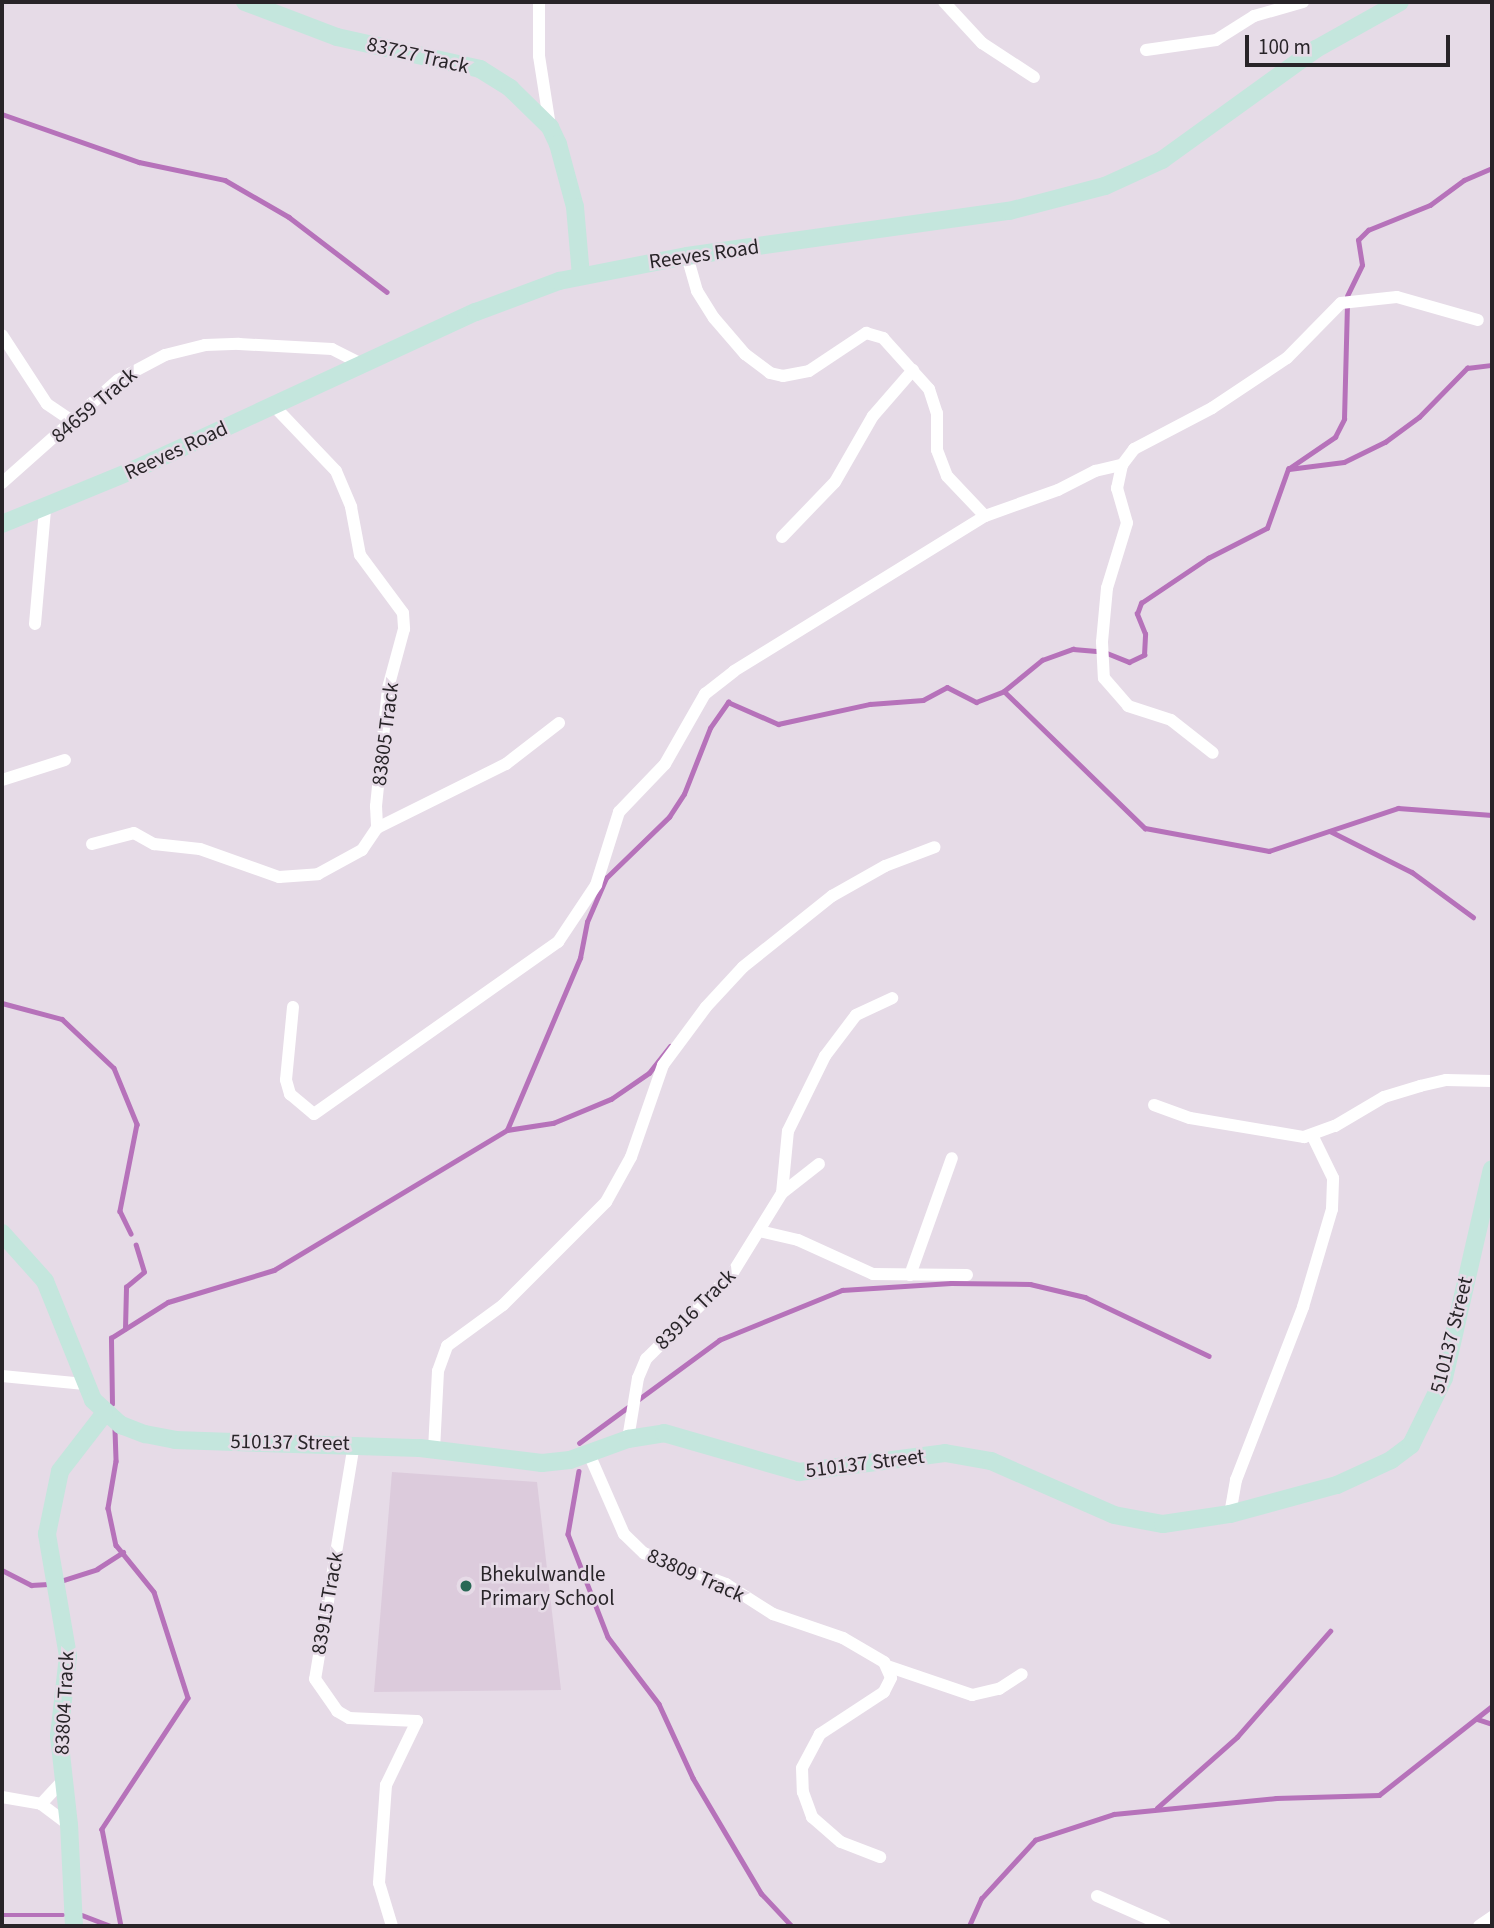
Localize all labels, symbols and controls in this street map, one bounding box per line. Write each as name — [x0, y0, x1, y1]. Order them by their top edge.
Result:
scale bar — [1249, 21, 1454, 65]
street label: 83727 Track — [364, 31, 472, 79]
text: 100 m — [1258, 32, 1311, 62]
street label: Reeves Road — [647, 234, 761, 274]
street label: 84659 Track — [46, 362, 142, 448]
street label: Reeves Road — [120, 415, 232, 485]
street label: 83805 Track — [366, 681, 404, 787]
street label: 83916 Track — [649, 1263, 741, 1355]
street label: 510137 Street — [1424, 1274, 1478, 1396]
street label: 510137 Street — [230, 1428, 350, 1456]
street label: 510137 Street — [804, 1443, 926, 1483]
street label: 83809 Track — [643, 1542, 749, 1608]
street label: 83915 Track — [306, 1550, 348, 1656]
place label: Bhekulwandle Primary School — [480, 1561, 614, 1611]
marker: Bhekulwandle Primary School — [458, 1578, 474, 1594]
street label: 83804 Track — [49, 1650, 79, 1756]

